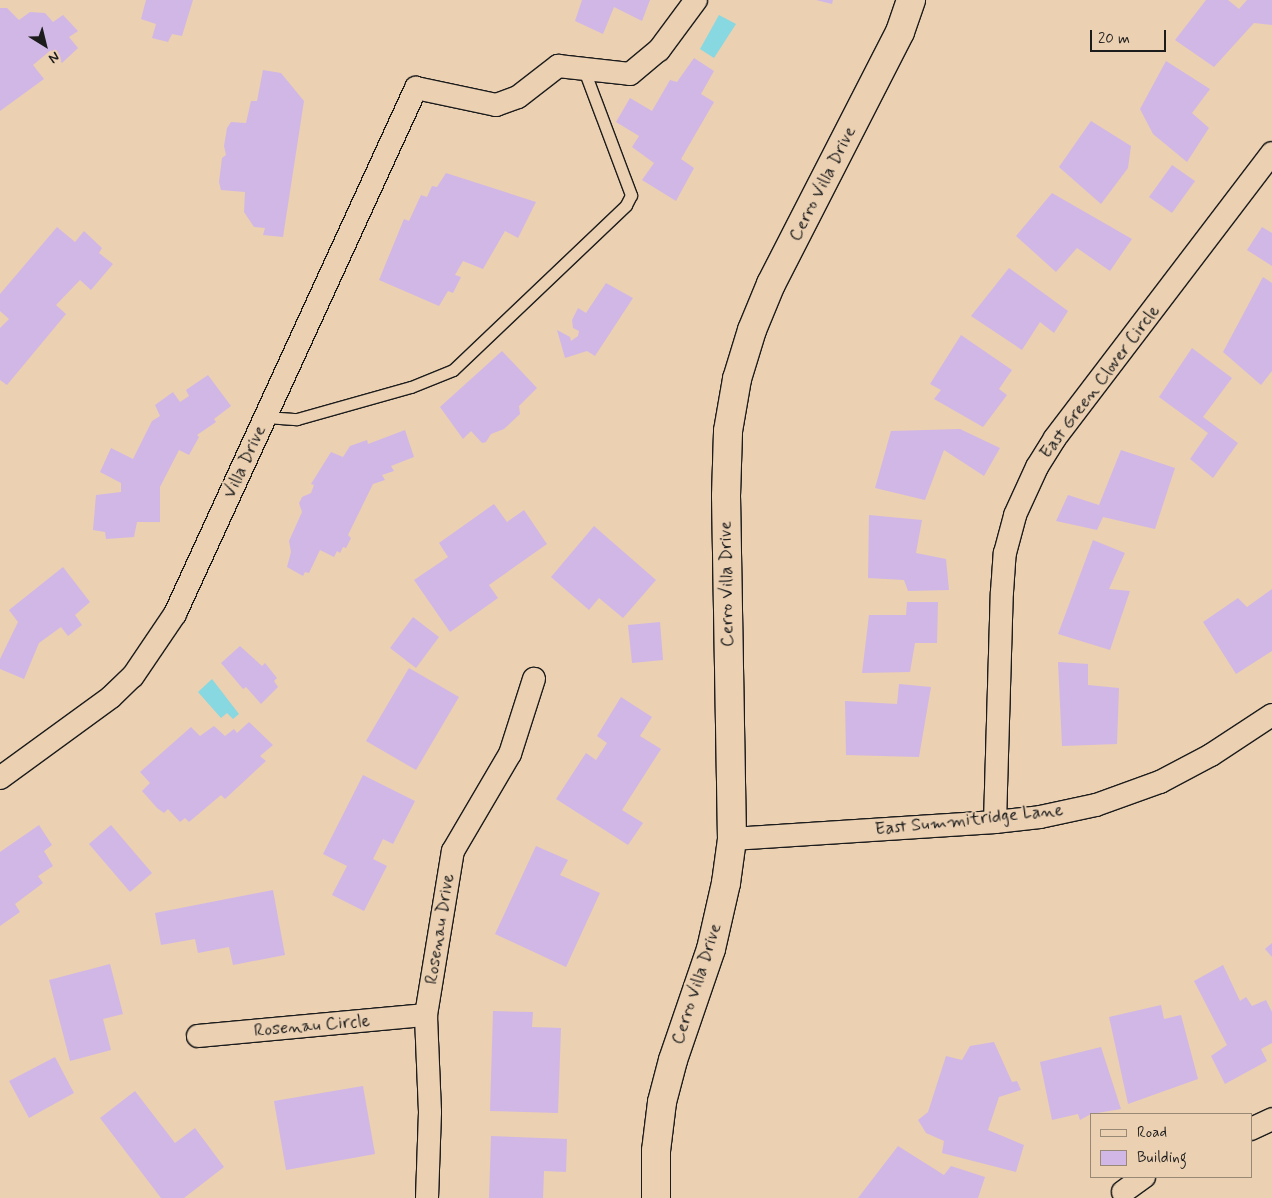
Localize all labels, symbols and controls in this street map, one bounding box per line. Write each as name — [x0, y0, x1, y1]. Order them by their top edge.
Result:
north arrow — [20, 20, 70, 70]
scale bar — [1092, 20, 1168, 52]
text: 20 m — [1098, 29, 1130, 49]
text: N — [45, 47, 63, 67]
street label: Cerro Villa Drive — [785, 123, 861, 245]
street label: East Green Clover Circle — [1035, 301, 1165, 463]
street label: Villa Drive — [219, 423, 271, 501]
street label: Cerro Villa Drive — [715, 521, 739, 647]
street label: East Summitridge Lane — [875, 799, 1063, 841]
street label: Rosenau Drive — [421, 872, 459, 986]
street label: Cerro Villa Drive — [667, 921, 727, 1047]
street label: Rosenau Circle — [253, 1010, 371, 1042]
legend — [1090, 1113, 1252, 1178]
text: Road — [1137, 1123, 1167, 1143]
text: Building — [1137, 1148, 1187, 1168]

